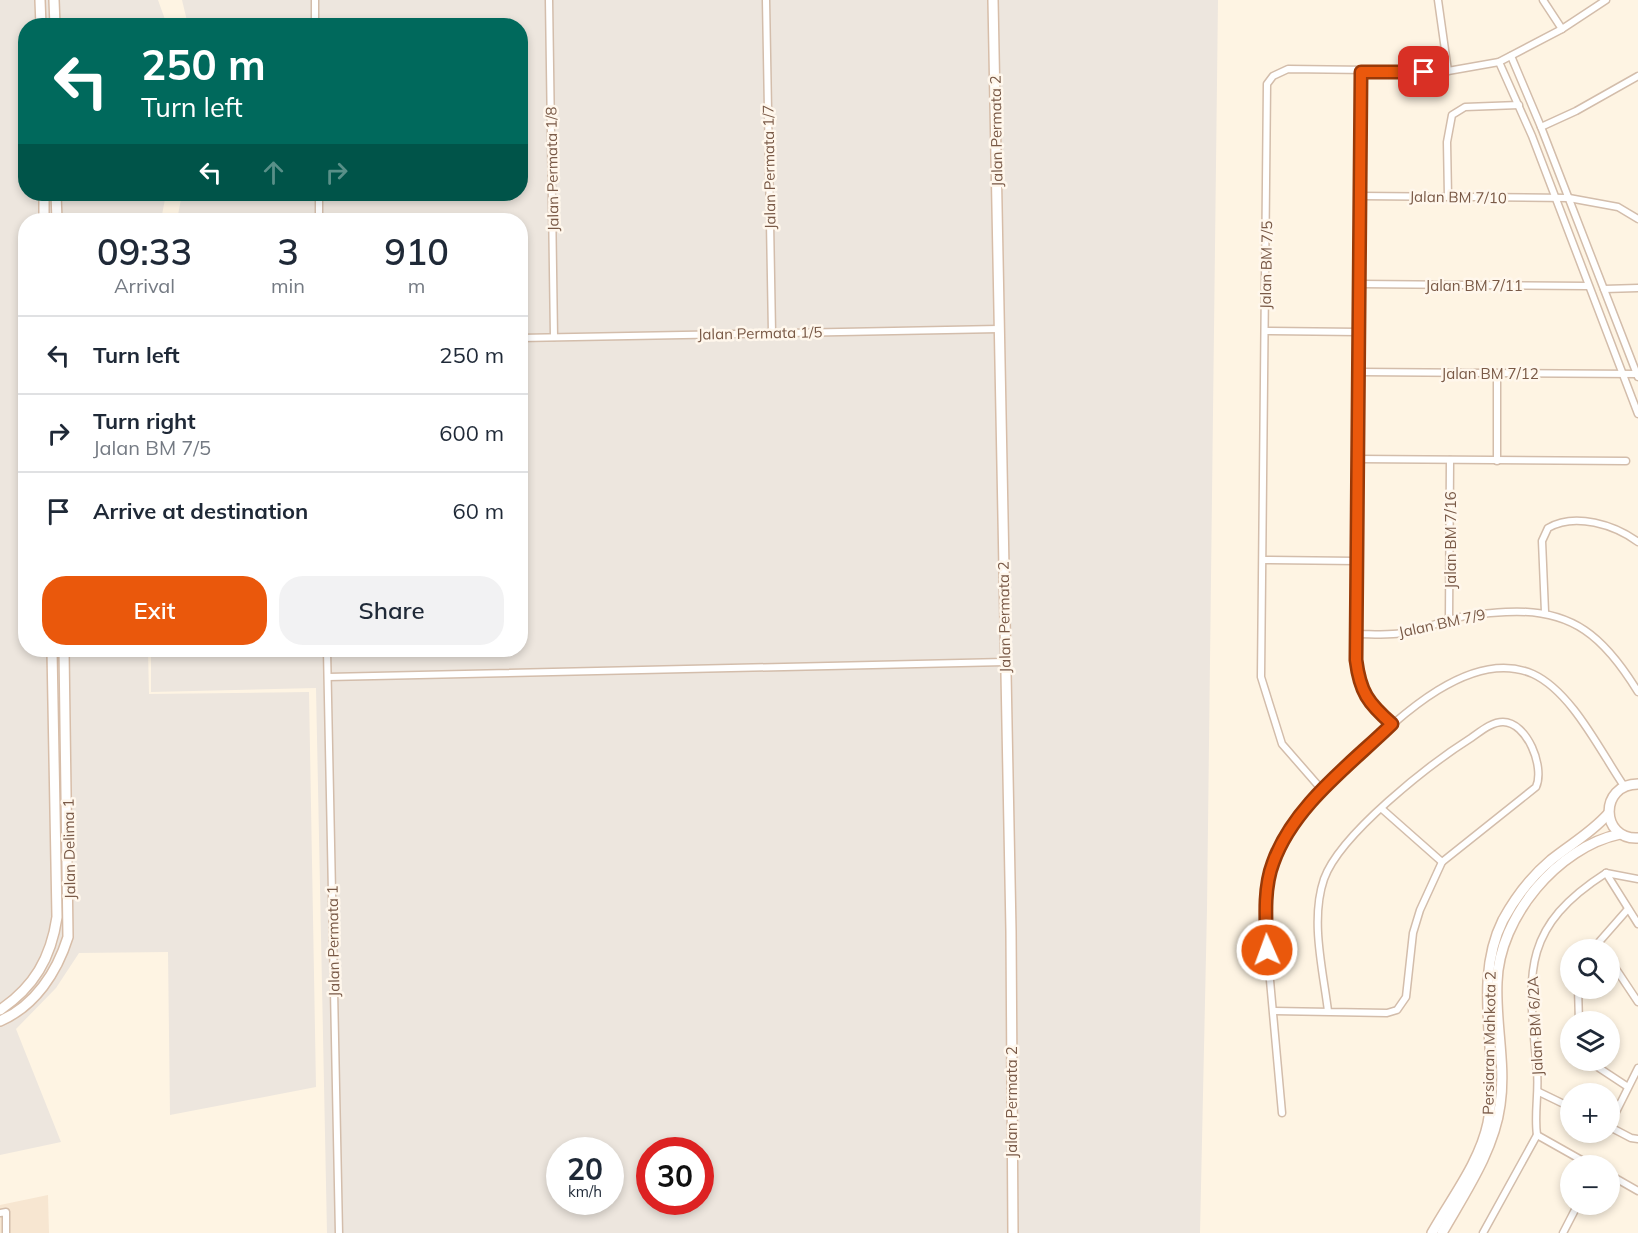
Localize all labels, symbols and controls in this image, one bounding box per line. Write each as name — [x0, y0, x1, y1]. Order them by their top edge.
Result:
text: 250 m — [141, 38, 266, 91]
icon: left — [42, 42, 120, 120]
pin — [1398, 46, 1449, 97]
icon: arrive — [1407, 55, 1440, 88]
street label: Jalan Permata 2 — [986, 75, 1006, 187]
text: Turn left — [141, 90, 243, 124]
street label: Jalan Permata 1/7 — [758, 104, 780, 230]
street label: Jalan Permata 1/8 — [541, 106, 563, 232]
icon: left — [194, 156, 227, 189]
icon: ahead — [257, 156, 290, 189]
icon: right — [320, 156, 353, 189]
street label: Jalan BM 7/10 — [1409, 187, 1507, 207]
street label: Jalan BM 7/5 — [1256, 221, 1276, 309]
text: 09:33 — [97, 229, 192, 274]
text: 3 — [277, 229, 299, 274]
text: 910 — [384, 229, 449, 274]
text: Arrival — [114, 273, 175, 298]
text: min — [271, 273, 305, 298]
text: m — [408, 273, 425, 298]
street label: Jalan BM 7/11 — [1425, 276, 1523, 295]
street label: Jalan Permata 1/5 — [697, 322, 823, 344]
icon: left — [42, 339, 75, 372]
text: Turn left — [93, 341, 180, 369]
text: 250 m — [439, 341, 504, 369]
street label: Jalan BM 7/12 — [1441, 364, 1539, 383]
text: Turn right — [93, 407, 196, 435]
icon: right — [42, 417, 75, 450]
text: 600 m — [439, 419, 504, 447]
text: Jalan BM 7/5 — [93, 435, 211, 460]
street label: Jalan BM 7/16 — [1441, 491, 1460, 589]
icon: arrive — [42, 495, 75, 528]
text: Arrive at destination — [93, 497, 308, 525]
text: 60 m — [453, 497, 504, 525]
street label: Jalan Permata 2 — [994, 561, 1014, 673]
button: Exit — [42, 576, 267, 645]
button: Share — [279, 576, 504, 645]
street label: Jalan BM 7/9 — [1397, 605, 1487, 641]
street label: Jalan Delima 1 — [59, 798, 79, 900]
street label: Jalan Permata 1 — [323, 885, 343, 997]
position arrow — [1235, 918, 1299, 982]
map controls — [1560, 939, 1620, 1215]
button: search — [1560, 939, 1620, 999]
street label: Persiaran Mahkota 2 — [1478, 971, 1500, 1115]
street label: Jalan BM 6/2A — [1523, 976, 1547, 1076]
button: layers — [1560, 1011, 1620, 1071]
street label: Jalan Permata 2 — [1002, 1046, 1021, 1158]
button: + — [1560, 1083, 1620, 1143]
speed limit sign: 30 — [636, 1137, 714, 1215]
text: 20 — [567, 1150, 603, 1188]
button: − — [1560, 1155, 1620, 1215]
text: km/h — [568, 1182, 602, 1201]

